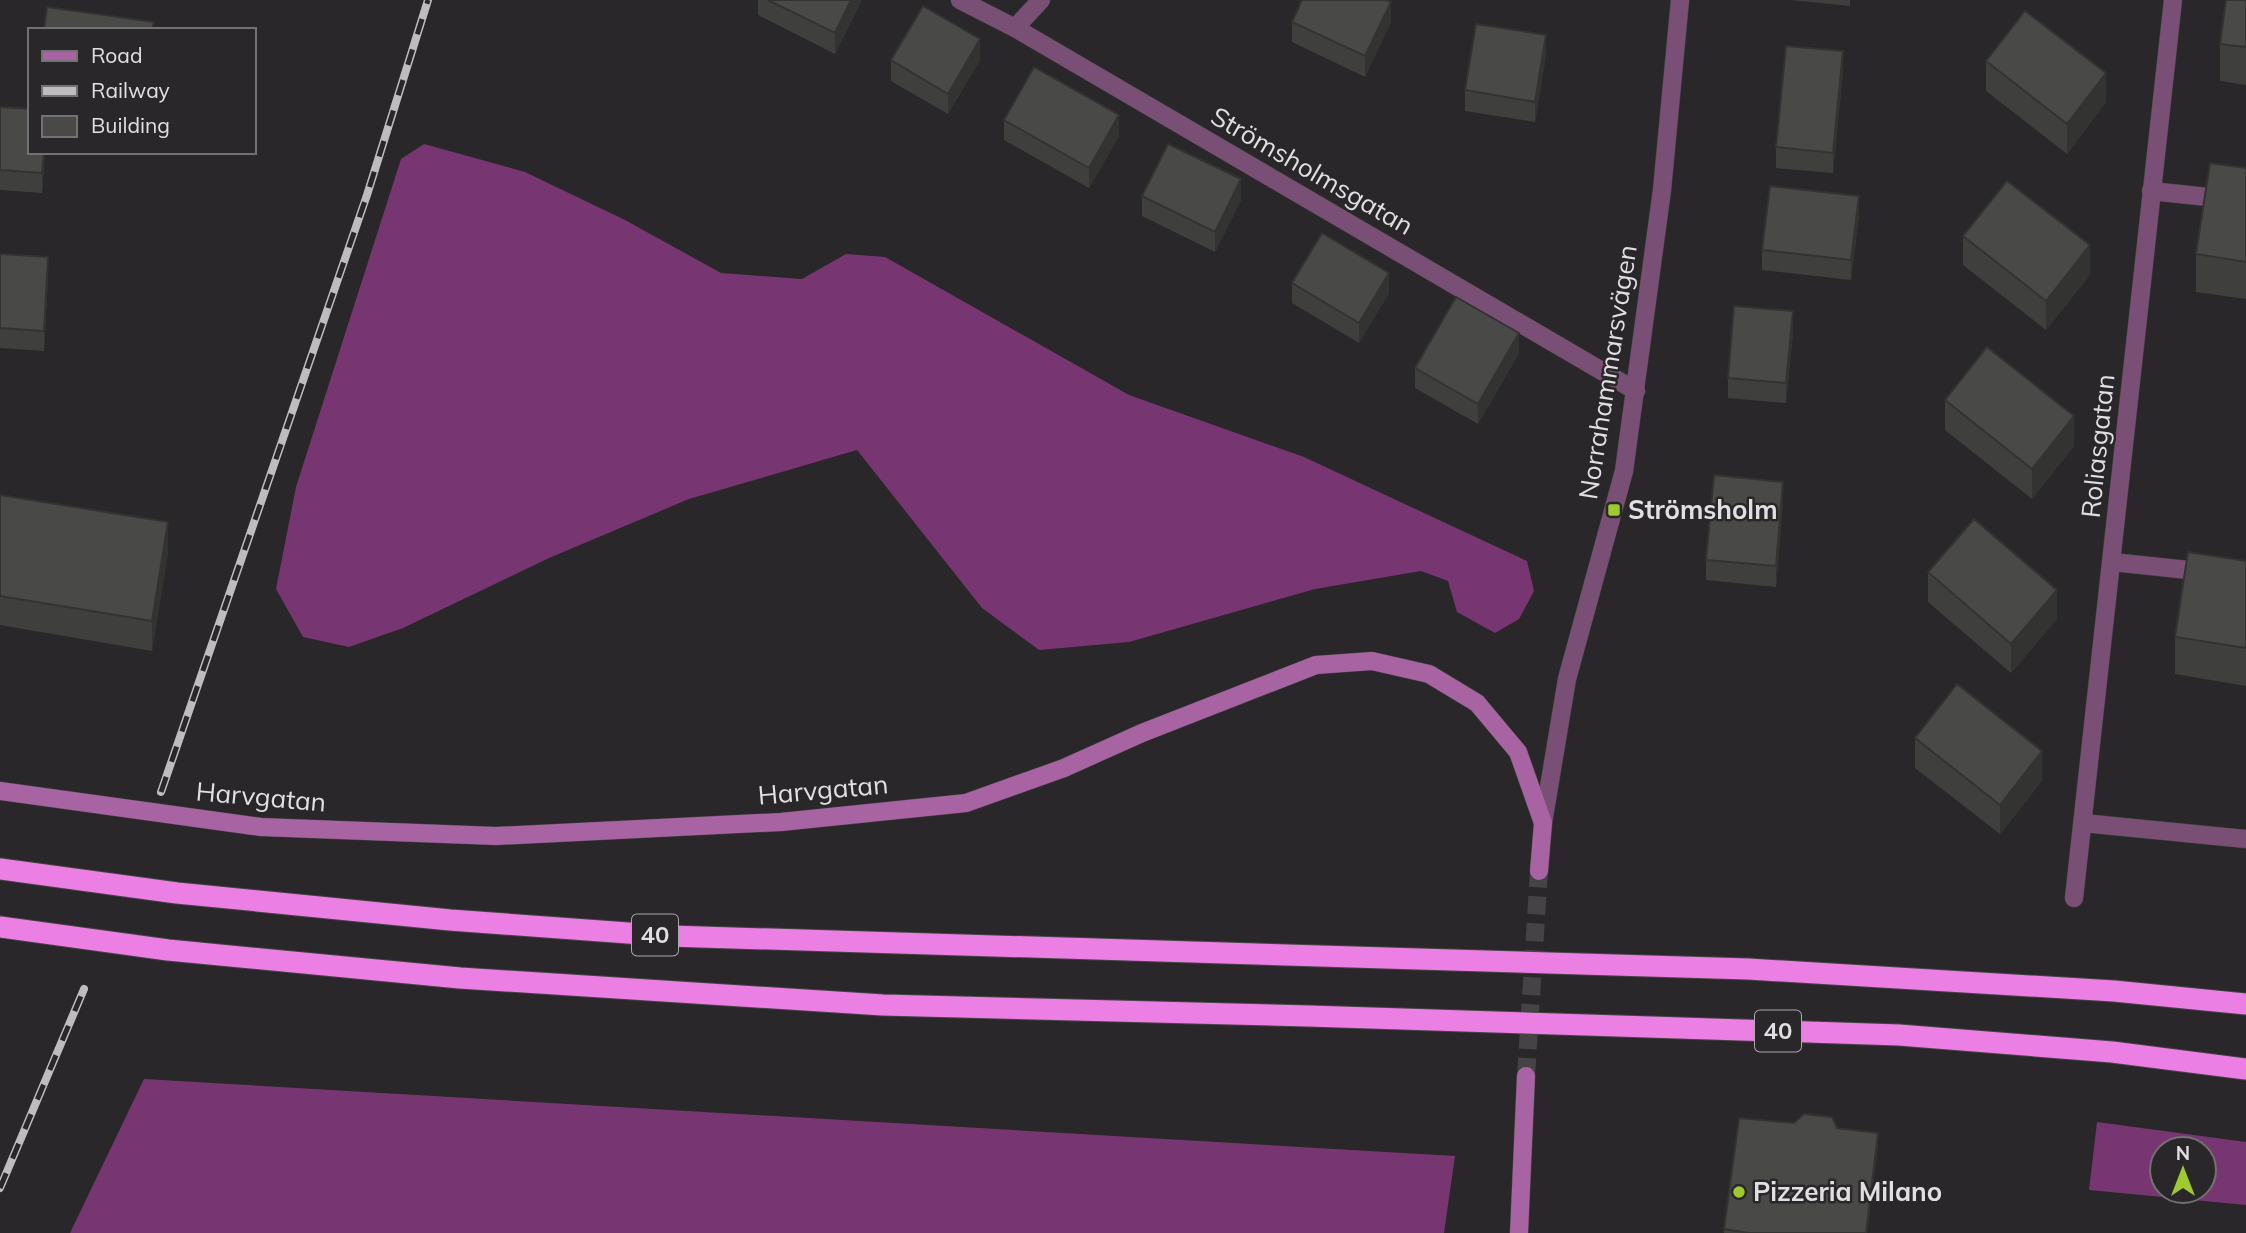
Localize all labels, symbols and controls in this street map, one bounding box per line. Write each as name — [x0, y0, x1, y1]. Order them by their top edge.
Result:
legend — [28, 28, 256, 154]
text: Road — [91, 42, 142, 68]
text: Railway — [91, 77, 170, 103]
street label: Strömsholmsgatan — [1205, 99, 1419, 242]
text: Building — [91, 112, 170, 138]
street label: Norrahammarsvägen — [1571, 242, 1644, 501]
street label: Roliasgatan — [2074, 372, 2121, 520]
place label: Strömsholm — [1628, 493, 1778, 526]
marker: Strömsholm — [1606, 502, 1622, 518]
street label: Harvgatan — [756, 767, 889, 812]
street label: Harvgatan — [195, 774, 328, 819]
road number: 40 — [632, 915, 678, 956]
road number: 40 — [1755, 1010, 1801, 1051]
north arrow — [2148, 1135, 2218, 1205]
text: N — [2176, 1141, 2190, 1165]
place label: Pizzeria Milano — [1753, 1175, 1942, 1208]
marker: Pizzeria Milano — [1731, 1184, 1747, 1200]

